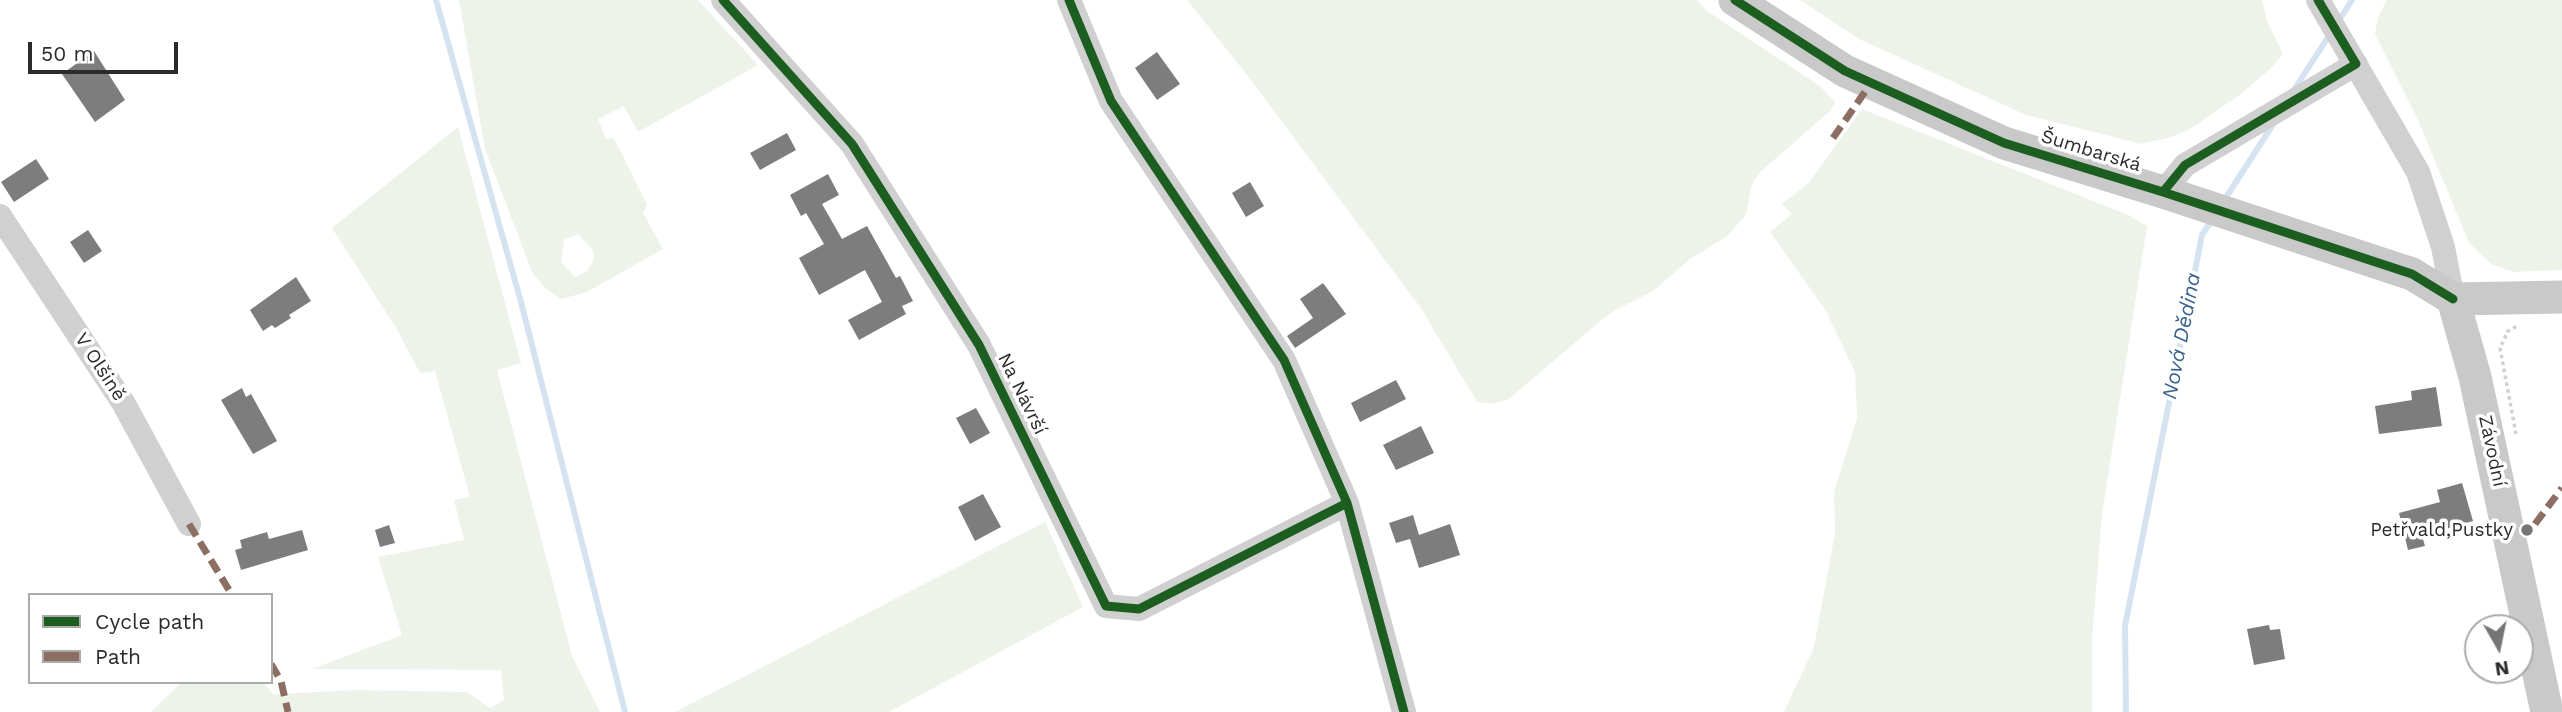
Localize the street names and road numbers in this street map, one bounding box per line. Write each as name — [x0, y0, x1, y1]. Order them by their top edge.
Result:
street label: Šumbarská — [2038, 125, 2144, 177]
street label: V Olšině — [70, 329, 130, 405]
street label: Na Návrší — [993, 350, 1051, 438]
street label: Závodní — [2473, 413, 2511, 489]

